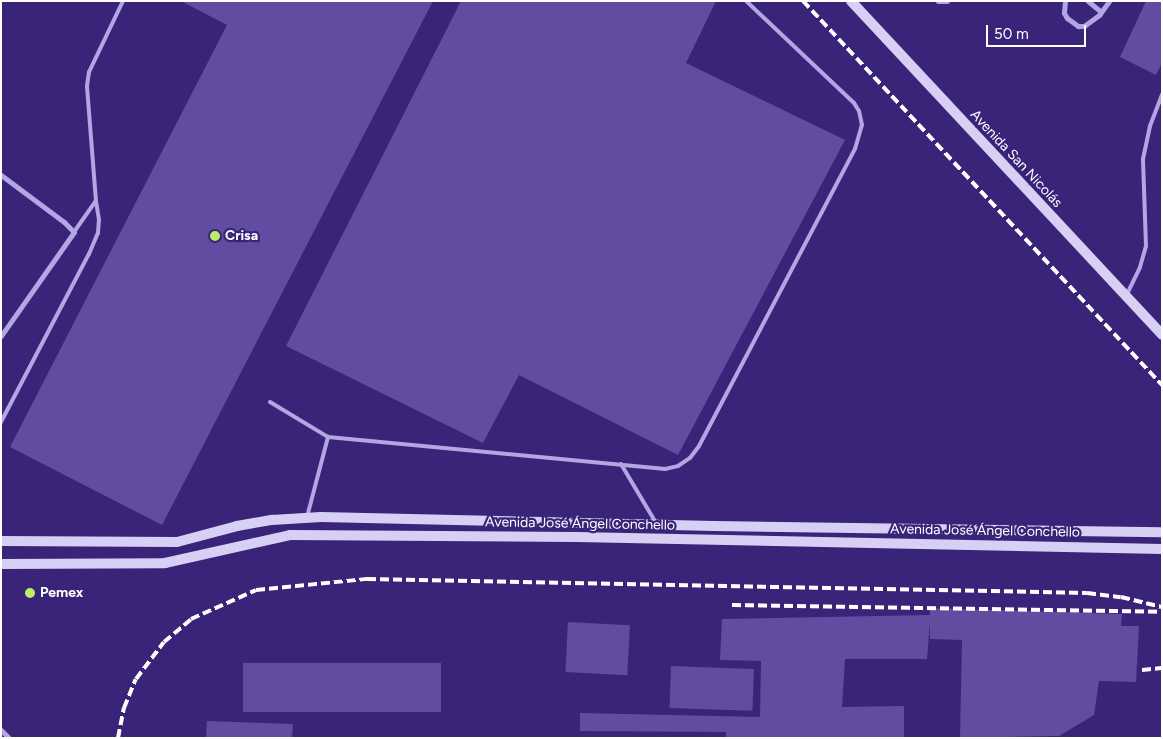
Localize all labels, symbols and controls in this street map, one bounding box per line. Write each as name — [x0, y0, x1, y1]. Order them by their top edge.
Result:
scale bar — [988, 15, 1088, 47]
text: 50 m — [994, 25, 1029, 43]
street label: Avenida San Nicolás — [966, 107, 1066, 211]
place label: Crisa — [225, 228, 258, 244]
marker: Crisa — [209, 230, 221, 242]
street label: Avenida José Ángel Conchello — [485, 514, 675, 534]
street label: Avenida José Ángel Conchello — [890, 521, 1080, 541]
place label: Pemex — [40, 585, 83, 601]
marker: Pemex — [24, 587, 36, 599]

